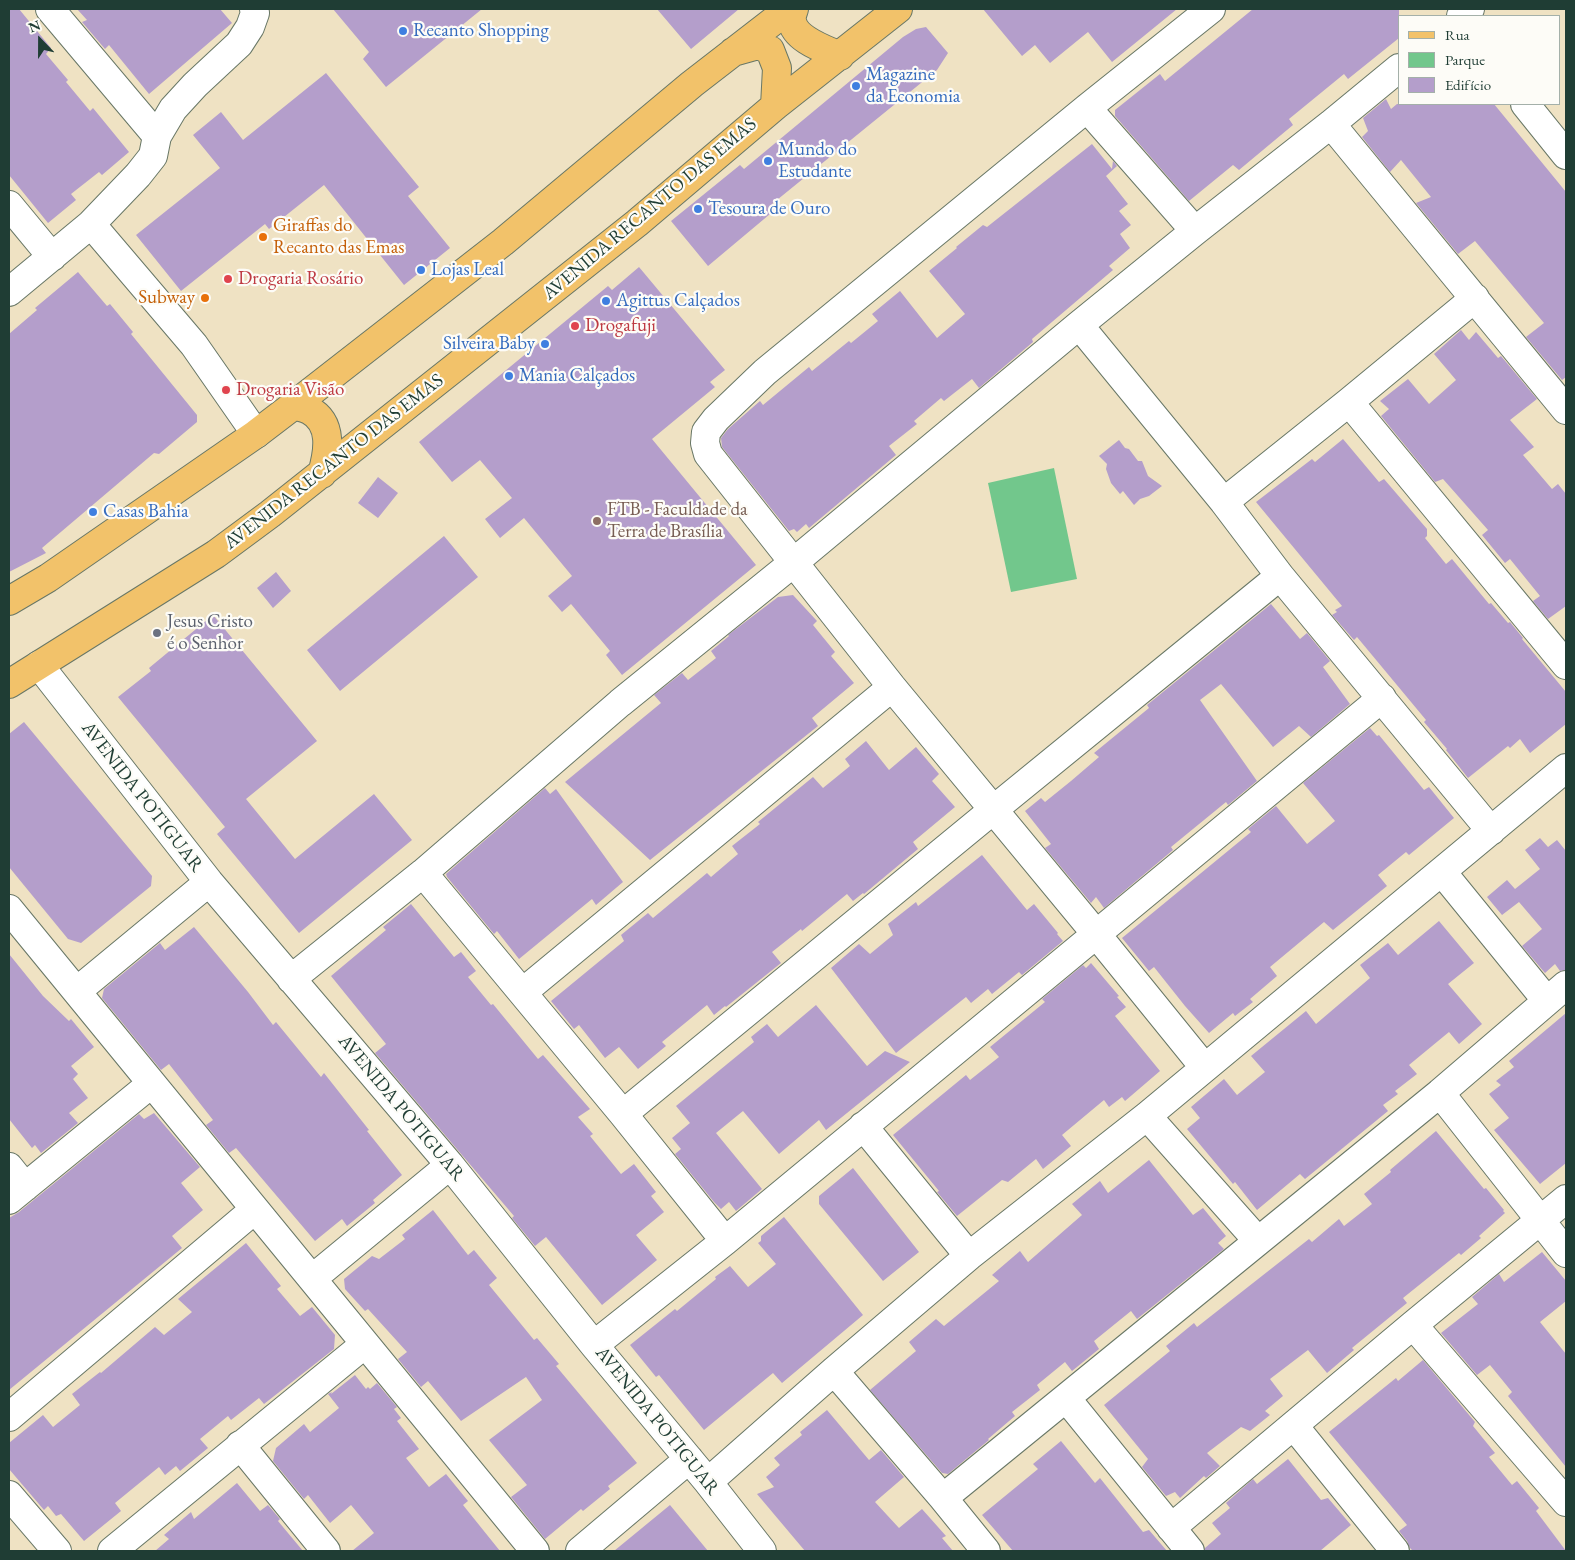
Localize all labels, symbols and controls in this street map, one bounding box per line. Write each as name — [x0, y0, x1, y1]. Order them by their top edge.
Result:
north arrow — [15, 15, 65, 65]
legend — [1398, 15, 1560, 105]
text: N — [26, 16, 43, 37]
place label: Recanto Shopping — [413, 20, 549, 42]
marker: Recanto Shopping — [397, 25, 409, 37]
text: Rua — [1445, 25, 1470, 44]
text: Parque — [1445, 50, 1485, 69]
place label: Magazine da Economia — [866, 64, 960, 108]
text: Edifício — [1445, 75, 1491, 94]
marker: Magazine da Economia — [850, 80, 862, 92]
street label: AVENIDA RECANTO DAS EMAS — [538, 113, 762, 305]
place label: Mundo do Estudante — [778, 139, 857, 183]
marker: Mundo do Estudante — [762, 155, 774, 167]
place label: Tesoura de Ouro — [708, 198, 831, 220]
marker: Tesoura de Ouro — [692, 203, 704, 215]
place label: Giraffas do Recanto das Emas — [273, 215, 404, 259]
marker: Giraffas do Recanto das Emas — [257, 231, 269, 243]
place label: Lojas Leal — [431, 259, 504, 281]
marker: Lojas Leal — [415, 264, 427, 276]
place label: Drogaria Rosário — [238, 268, 363, 290]
marker: Drogaria Rosário — [222, 273, 234, 285]
place label: Subway — [138, 287, 195, 309]
place label: Agittus Calçados — [616, 290, 740, 312]
marker: Subway — [199, 292, 211, 304]
marker: Agittus Calçados — [600, 295, 612, 307]
place label: Drogafuji — [585, 315, 656, 337]
marker: Drogafuji — [569, 320, 581, 332]
place label: Silveira Baby — [443, 333, 535, 355]
marker: Silveira Baby — [539, 338, 551, 350]
place label: Mania Calçados — [519, 365, 635, 387]
street label: AVENIDA RECANTO DAS EMAS — [220, 369, 448, 555]
marker: Mania Calçados — [503, 370, 515, 382]
place label: Drogaria Visão — [236, 379, 344, 401]
marker: Drogaria Visão — [220, 384, 232, 396]
place label: FTB - Faculdade da Terra de Brasília — [607, 499, 748, 543]
place label: Casas Bahia — [103, 501, 188, 523]
marker: Casas Bahia — [87, 506, 99, 518]
marker: FTB - Faculdade da Terra de Brasília — [591, 515, 603, 527]
place label: Jesus Cristo é o Senhor — [167, 611, 253, 655]
marker: Jesus Cristo é o Senhor — [151, 627, 163, 639]
street label: AVENIDA POTIGUAR — [76, 717, 208, 877]
street label: AVENIDA POTIGUAR — [333, 1030, 469, 1186]
street label: AVENIDA POTIGUAR — [590, 1342, 724, 1500]

